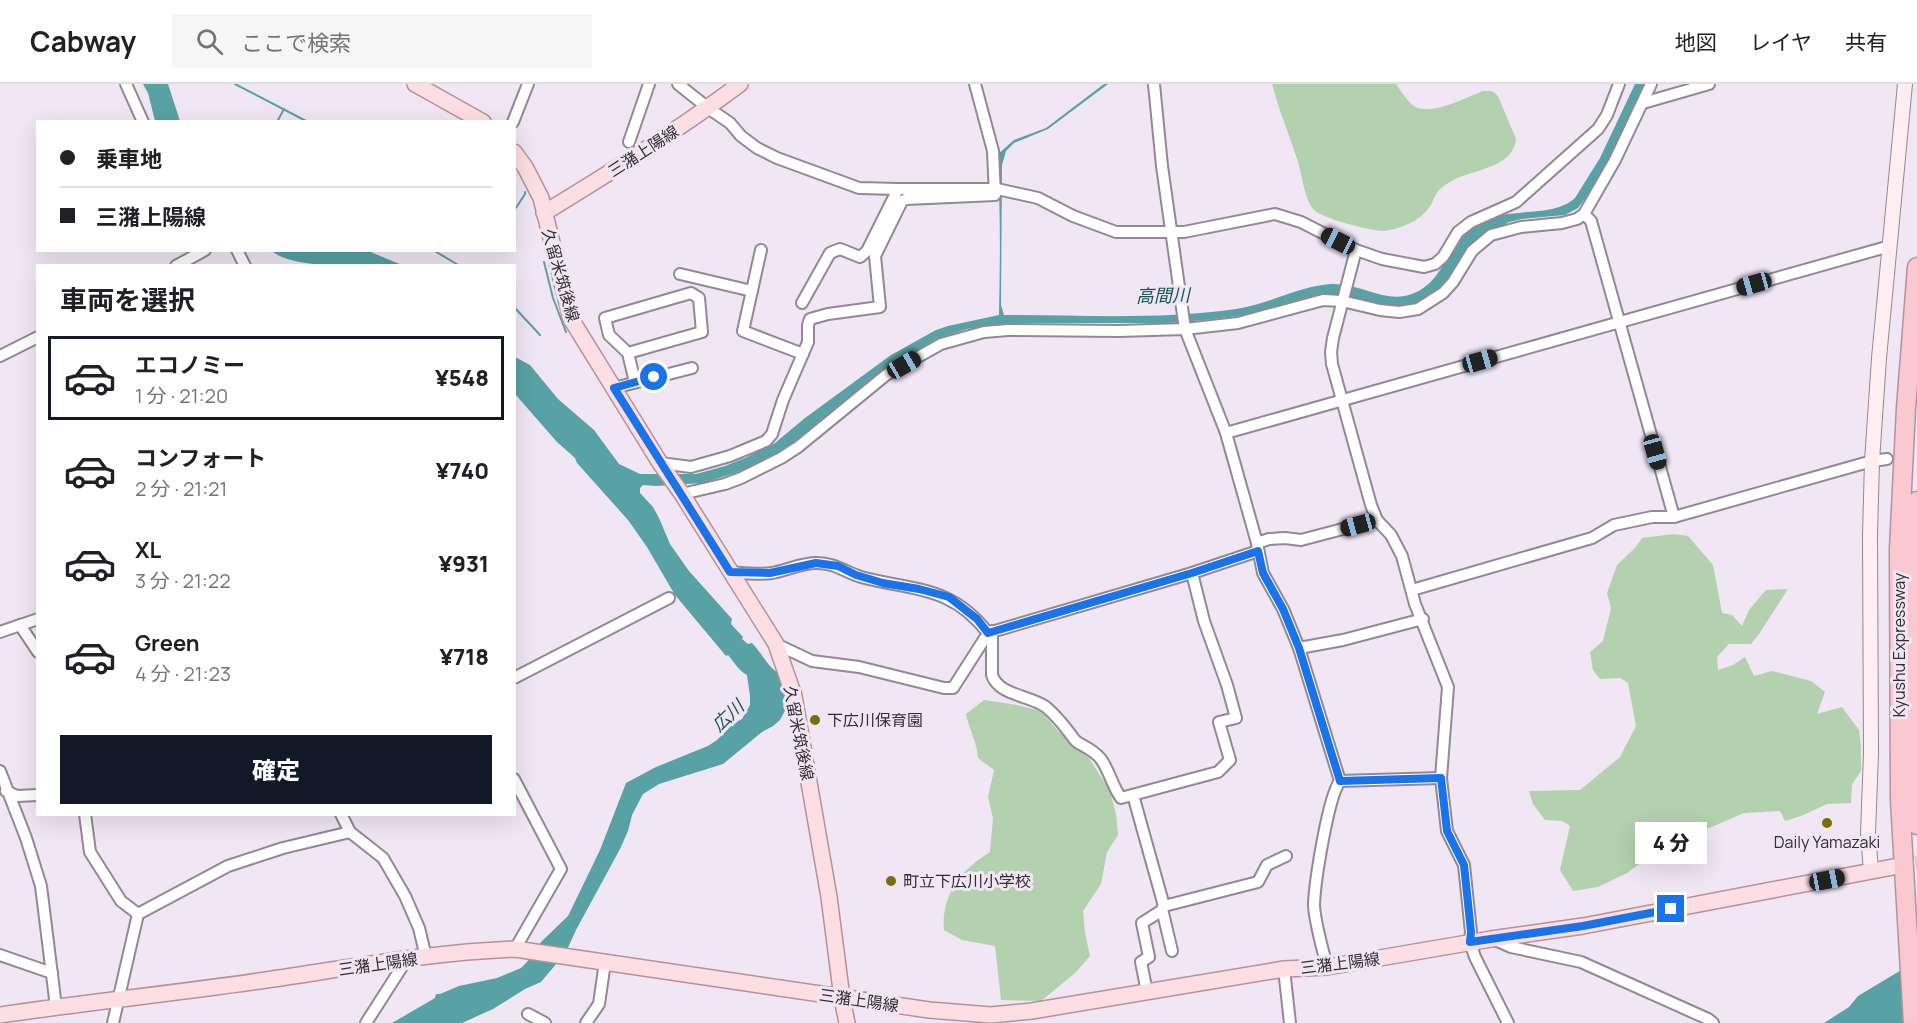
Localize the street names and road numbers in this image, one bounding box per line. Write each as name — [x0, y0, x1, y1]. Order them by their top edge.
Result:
street label: 三潴上陽線 — [603, 120, 683, 182]
street label: 久留米筑後線 — [537, 226, 585, 324]
street label: Kyushu Expressway — [1888, 572, 1910, 717]
street label: 久留米筑後線 — [779, 684, 819, 782]
street label: 三潴上陽線 — [1299, 947, 1381, 979]
street label: 三潴上陽線 — [337, 948, 419, 980]
street label: 三潴上陽線 — [818, 984, 900, 1016]

